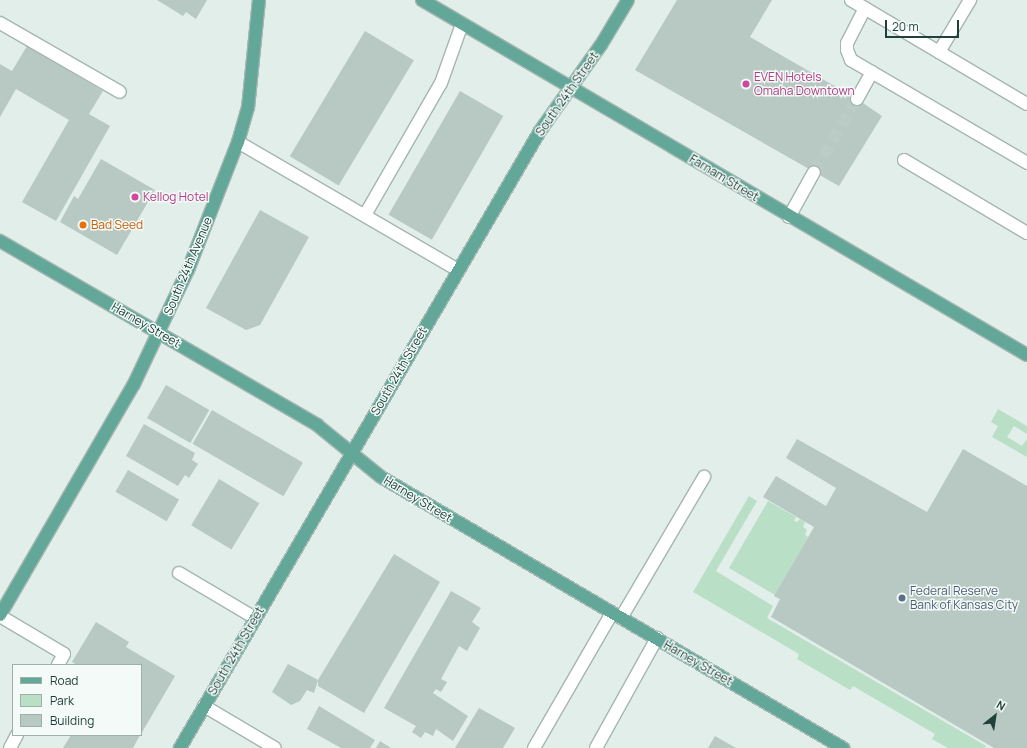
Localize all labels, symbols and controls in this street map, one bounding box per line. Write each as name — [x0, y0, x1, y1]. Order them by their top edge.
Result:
scale bar — [887, 12, 961, 38]
text: 20 m — [892, 18, 919, 35]
street label: South 24th Street — [533, 49, 601, 139]
place label: EVEN Hotels Omaha Downtown — [754, 70, 855, 98]
marker: EVEN Hotels Omaha Downtown — [741, 79, 751, 89]
street label: Farnam Street — [687, 152, 761, 204]
place label: Kellog Hotel — [143, 190, 209, 204]
marker: Kellog Hotel — [130, 192, 140, 202]
street label: South 24th Avenue — [161, 215, 215, 317]
place label: Bad Seed — [91, 218, 143, 232]
marker: Bad Seed — [78, 220, 88, 230]
street label: Harney Street — [109, 299, 183, 351]
street label: South 24th Street — [368, 324, 430, 418]
street label: Harney Street — [381, 473, 455, 525]
place label: Federal Reserve Bank of Kansas City — [910, 584, 1018, 612]
marker: Federal Reserve Bank of Kansas City — [897, 593, 907, 603]
street label: South 24th Street — [205, 604, 267, 698]
street label: Harney Street — [661, 637, 735, 689]
legend — [12, 664, 142, 736]
text: Road — [50, 672, 78, 689]
text: Park — [50, 692, 74, 709]
north arrow — [975, 696, 1015, 736]
text: N — [994, 697, 1008, 714]
text: Building — [50, 712, 94, 729]

